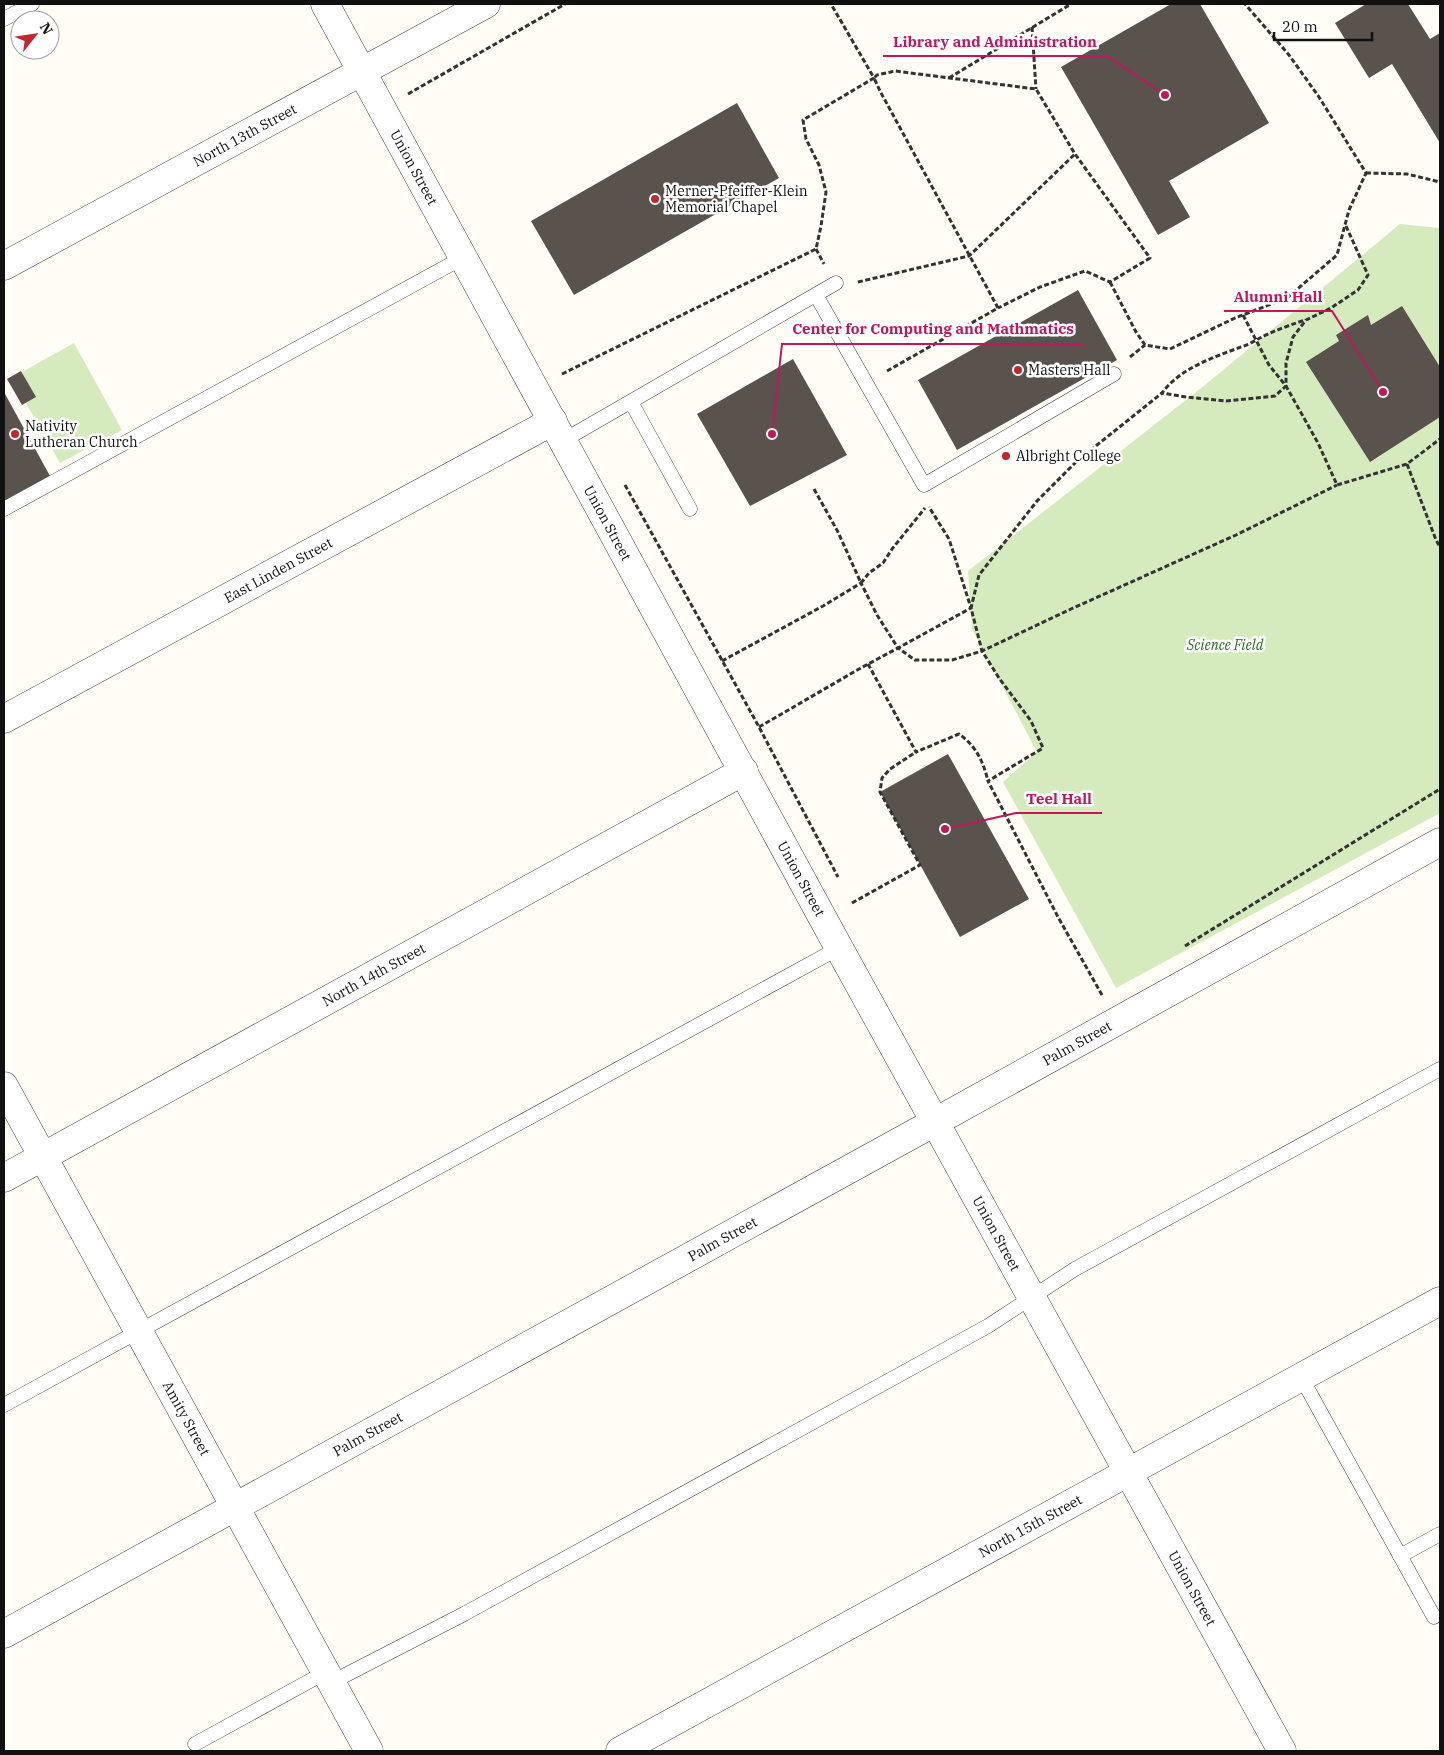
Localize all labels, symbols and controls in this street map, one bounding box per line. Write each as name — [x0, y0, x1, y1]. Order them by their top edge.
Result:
north arrow — [10, 10, 60, 60]
scale bar — [1274, 10, 1372, 42]
text: 20 m — [1282, 17, 1318, 36]
text: N — [36, 19, 57, 38]
callout: Library and Administration — [883, 26, 1107, 56]
text: Library and Administration — [893, 32, 1097, 51]
street label: North 13th Street — [190, 100, 300, 171]
street label: Union Street — [386, 127, 442, 208]
place label: Merner-Pfeiffer-Klein Memorial Chapel — [665, 182, 808, 216]
marker: Merner-Pfeiffer-Klein Memorial Chapel — [649, 193, 661, 205]
callout: Alumni Hall — [1224, 281, 1332, 311]
text: Alumni Hall — [1234, 287, 1322, 306]
callout: Center for Computing and Mathmatics — [782, 314, 1084, 344]
text: Center for Computing and Mathmatics — [792, 319, 1074, 338]
place label: Masters Hall — [1028, 361, 1110, 379]
marker: Masters Hall — [1012, 364, 1024, 376]
place label: Nativity Lutheran Church — [25, 417, 138, 451]
marker: Nativity Lutheran Church — [9, 428, 21, 440]
place label: Albright College — [1016, 447, 1121, 465]
marker: Albright College — [1000, 450, 1012, 462]
street label: Union Street — [580, 482, 635, 564]
street label: East Linden Street — [221, 533, 336, 607]
park label: Science Field — [1186, 636, 1264, 654]
callout: Teel Hall — [1016, 783, 1102, 813]
text: Teel Hall — [1026, 789, 1092, 808]
street label: Union Street — [774, 838, 829, 920]
street label: North 14th Street — [319, 939, 429, 1010]
street label: Palm Street — [1039, 1017, 1115, 1070]
street label: Union Street — [969, 1193, 1025, 1274]
street label: Palm Street — [685, 1213, 760, 1265]
street label: Amity Street — [159, 1378, 214, 1459]
street label: Palm Street — [330, 1408, 405, 1460]
street label: North 15th Street — [975, 1490, 1085, 1561]
street label: Union Street — [1164, 1547, 1220, 1629]

